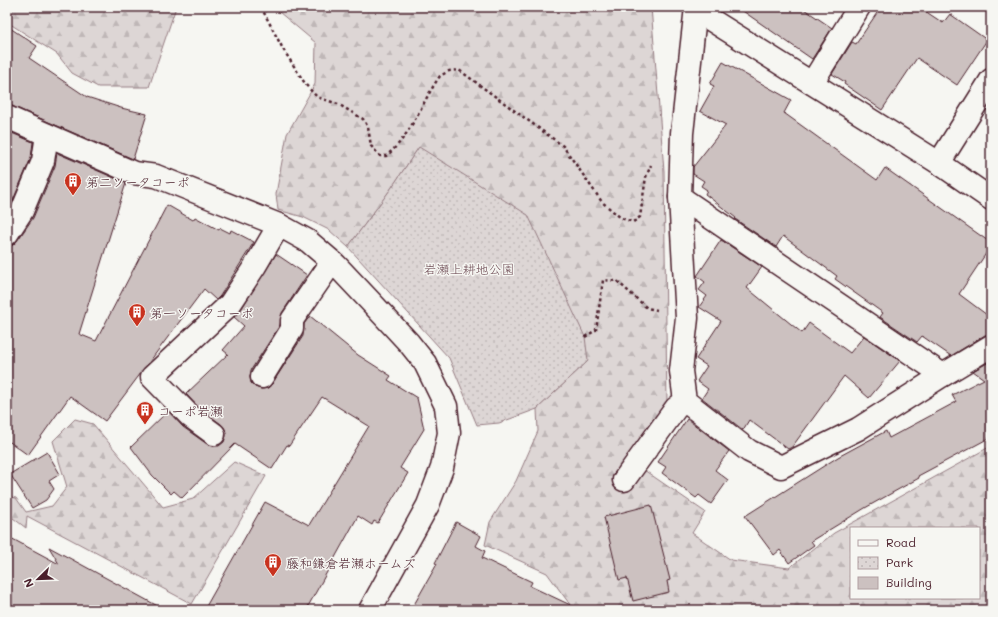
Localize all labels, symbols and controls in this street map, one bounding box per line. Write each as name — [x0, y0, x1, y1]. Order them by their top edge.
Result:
building icon: 第二ソータコーポ — [63, 171, 83, 196]
place label: 第二ソータコーポ — [86, 173, 190, 190]
park label: 岩瀬上耕地公園 — [423, 260, 515, 277]
building icon: 第一ソータコーポ — [127, 302, 147, 327]
place label: 第一ソータコーポ — [150, 304, 254, 321]
building icon: コーポ岩瀬 — [135, 400, 155, 425]
place label: コーポ岩瀬 — [158, 402, 223, 419]
legend — [850, 527, 980, 599]
text: Road — [886, 534, 916, 550]
building icon: 藤和鎌倉岩瀬ホームズ — [263, 552, 283, 577]
place label: 藤和鎌倉岩瀬ホームズ — [286, 554, 415, 571]
text: Park — [886, 554, 913, 570]
north arrow — [18, 559, 58, 599]
text: Building — [886, 574, 932, 590]
text: N — [20, 576, 37, 590]

